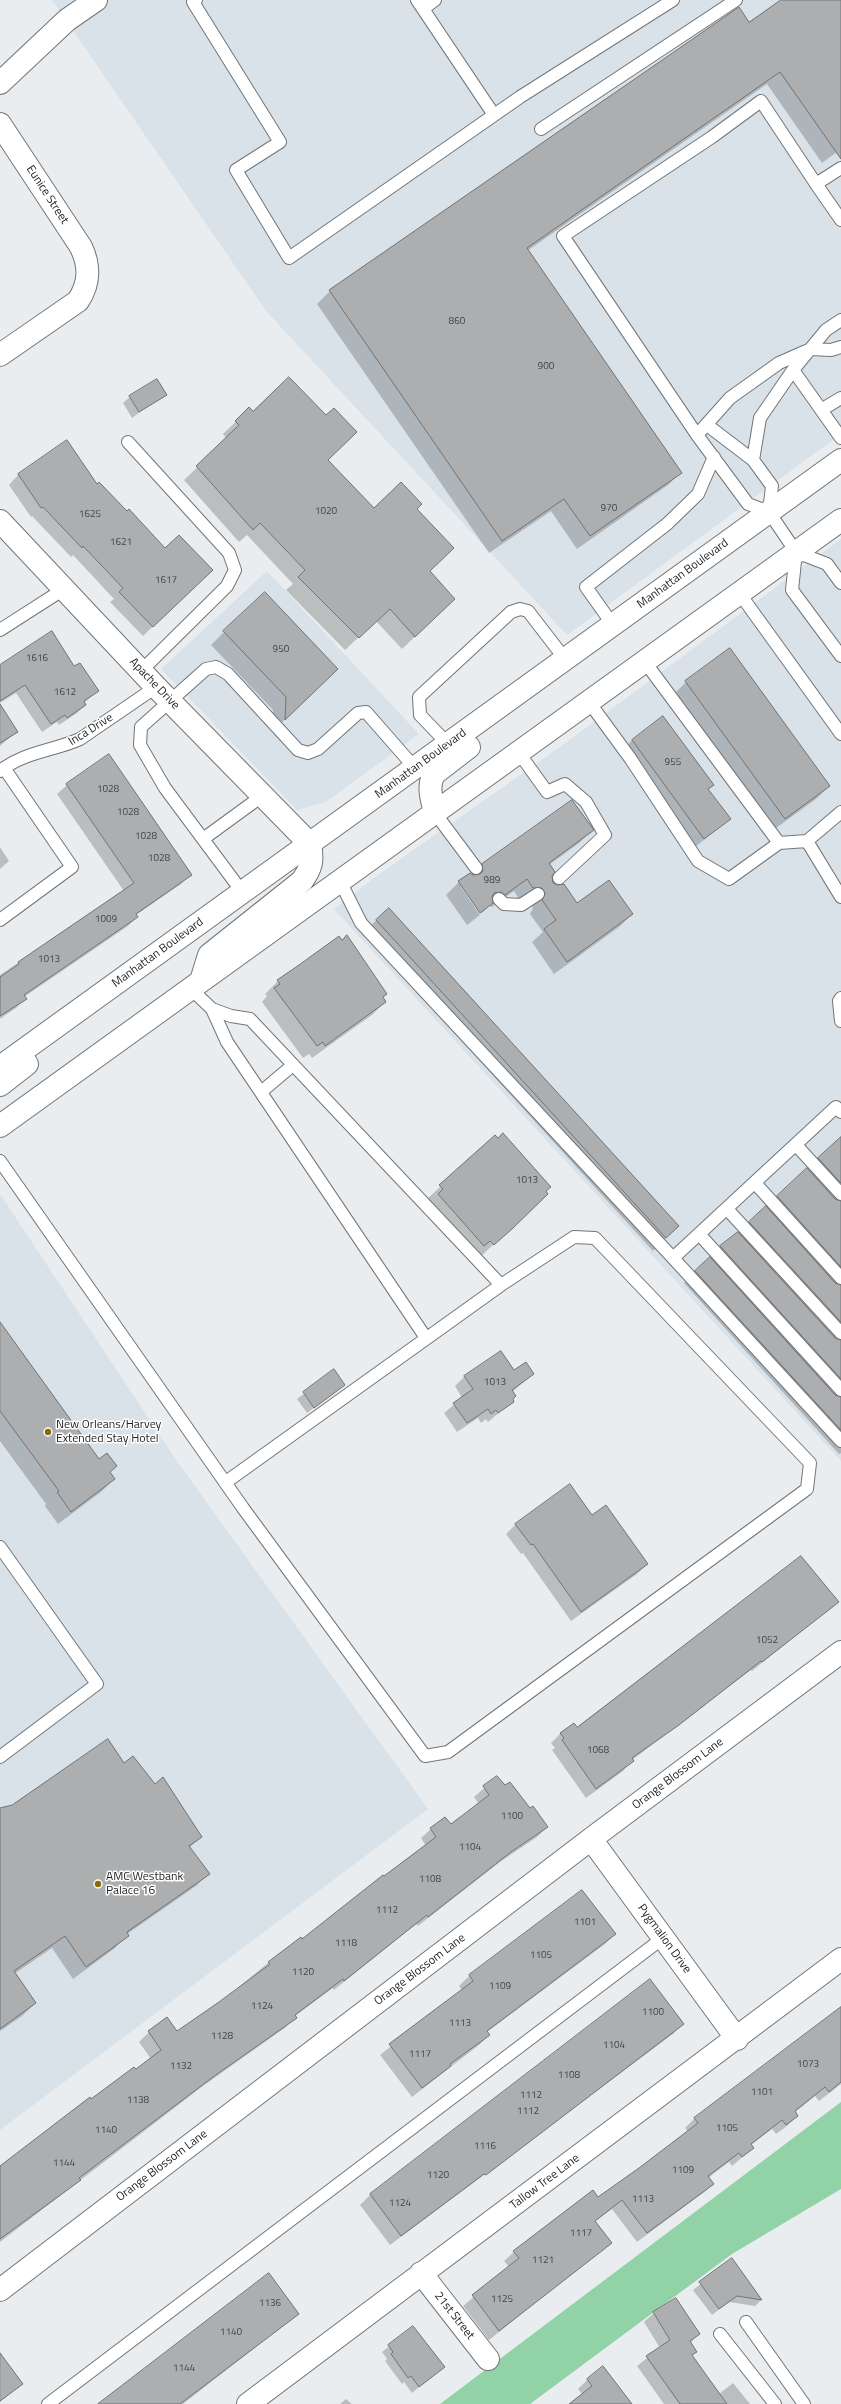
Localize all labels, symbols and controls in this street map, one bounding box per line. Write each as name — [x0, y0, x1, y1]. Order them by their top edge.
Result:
street label: Eunice Street — [23, 163, 71, 227]
house number: 860 — [449, 316, 465, 328]
house number: 900 — [538, 361, 554, 373]
house number: 970 — [601, 503, 617, 515]
house number: 1020 — [315, 506, 337, 518]
house number: 1625 — [79, 509, 101, 521]
street label: Manhattan Boulevard — [635, 536, 731, 612]
house number: 1621 — [110, 537, 132, 549]
house number: 1617 — [155, 575, 177, 587]
house number: 950 — [273, 644, 289, 656]
house number: 1616 — [26, 653, 48, 665]
street label: Apache Drive — [126, 655, 182, 713]
house number: 1612 — [54, 687, 76, 699]
street label: Inca Drive — [66, 711, 116, 749]
street label: Manhattan Boulevard — [373, 726, 469, 802]
house number: 955 — [665, 757, 681, 769]
house number: 1028 — [97, 784, 119, 796]
house number: 1028 — [117, 807, 139, 819]
house number: 1028 — [135, 831, 157, 843]
house number: 1028 — [148, 853, 170, 865]
house number: 989 — [484, 875, 500, 887]
house number: 1009 — [95, 914, 117, 926]
street label: Manhattan Boulevard — [110, 915, 206, 991]
house number: 1013 — [38, 954, 60, 966]
house number: 1013 — [516, 1175, 538, 1187]
house number: 1013 — [484, 1377, 506, 1389]
place label: New Orleans/Harvey Extended Stay Hotel — [56, 1418, 161, 1446]
marker: New Orleans/Harvey Extended Stay Hotel — [43, 1427, 53, 1437]
house number: 1052 — [756, 1635, 778, 1647]
street label: Orange Blossom Lane — [630, 1735, 726, 1813]
house number: 1068 — [587, 1745, 609, 1757]
house number: 1100 — [501, 1811, 523, 1823]
house number: 1104 — [459, 1842, 481, 1854]
place label: AMC Westbank Palace 16 — [106, 1870, 183, 1898]
house number: 1108 — [419, 1874, 441, 1886]
marker: AMC Westbank Palace 16 — [93, 1879, 103, 1889]
street label: Pygmalion Drive — [634, 1902, 694, 1976]
house number: 1112 — [376, 1905, 398, 1917]
house number: 1101 — [574, 1917, 596, 1929]
street label: Orange Blossom Lane — [372, 1931, 468, 2009]
house number: 1118 — [335, 1938, 357, 1950]
house number: 1105 — [530, 1950, 552, 1962]
house number: 1120 — [292, 1967, 314, 1979]
house number: 1109 — [489, 1981, 511, 1993]
house number: 1124 — [251, 2001, 273, 2013]
house number: 1100 — [642, 2007, 664, 2019]
house number: 1113 — [449, 2018, 471, 2030]
house number: 1128 — [211, 2031, 233, 2043]
house number: 1104 — [603, 2040, 625, 2052]
house number: 1117 — [409, 2049, 431, 2061]
house number: 1073 — [797, 2059, 819, 2071]
house number: 1132 — [170, 2061, 192, 2073]
house number: 1108 — [558, 2070, 580, 2082]
house number: 1101 — [751, 2087, 773, 2099]
house number: 1112 — [520, 2090, 542, 2102]
house number: 1138 — [127, 2095, 149, 2107]
house number: 1112 — [517, 2106, 539, 2118]
house number: 1105 — [716, 2123, 738, 2135]
house number: 1140 — [95, 2125, 117, 2137]
street label: Orange Blossom Lane — [114, 2127, 210, 2205]
house number: 1116 — [474, 2141, 496, 2153]
street label: Tallow Tree Lane — [507, 2151, 583, 2213]
house number: 1144 — [53, 2158, 75, 2170]
house number: 1109 — [672, 2165, 694, 2177]
house number: 1120 — [427, 2170, 449, 2182]
house number: 1113 — [632, 2194, 654, 2206]
house number: 1124 — [389, 2198, 411, 2210]
house number: 1117 — [570, 2228, 592, 2240]
house number: 1121 — [532, 2255, 554, 2267]
street label: 21st Street — [431, 2289, 477, 2343]
house number: 1125 — [491, 2294, 513, 2306]
house number: 1136 — [259, 2298, 281, 2310]
house number: 1140 — [220, 2327, 242, 2339]
house number: 1144 — [173, 2363, 195, 2375]

